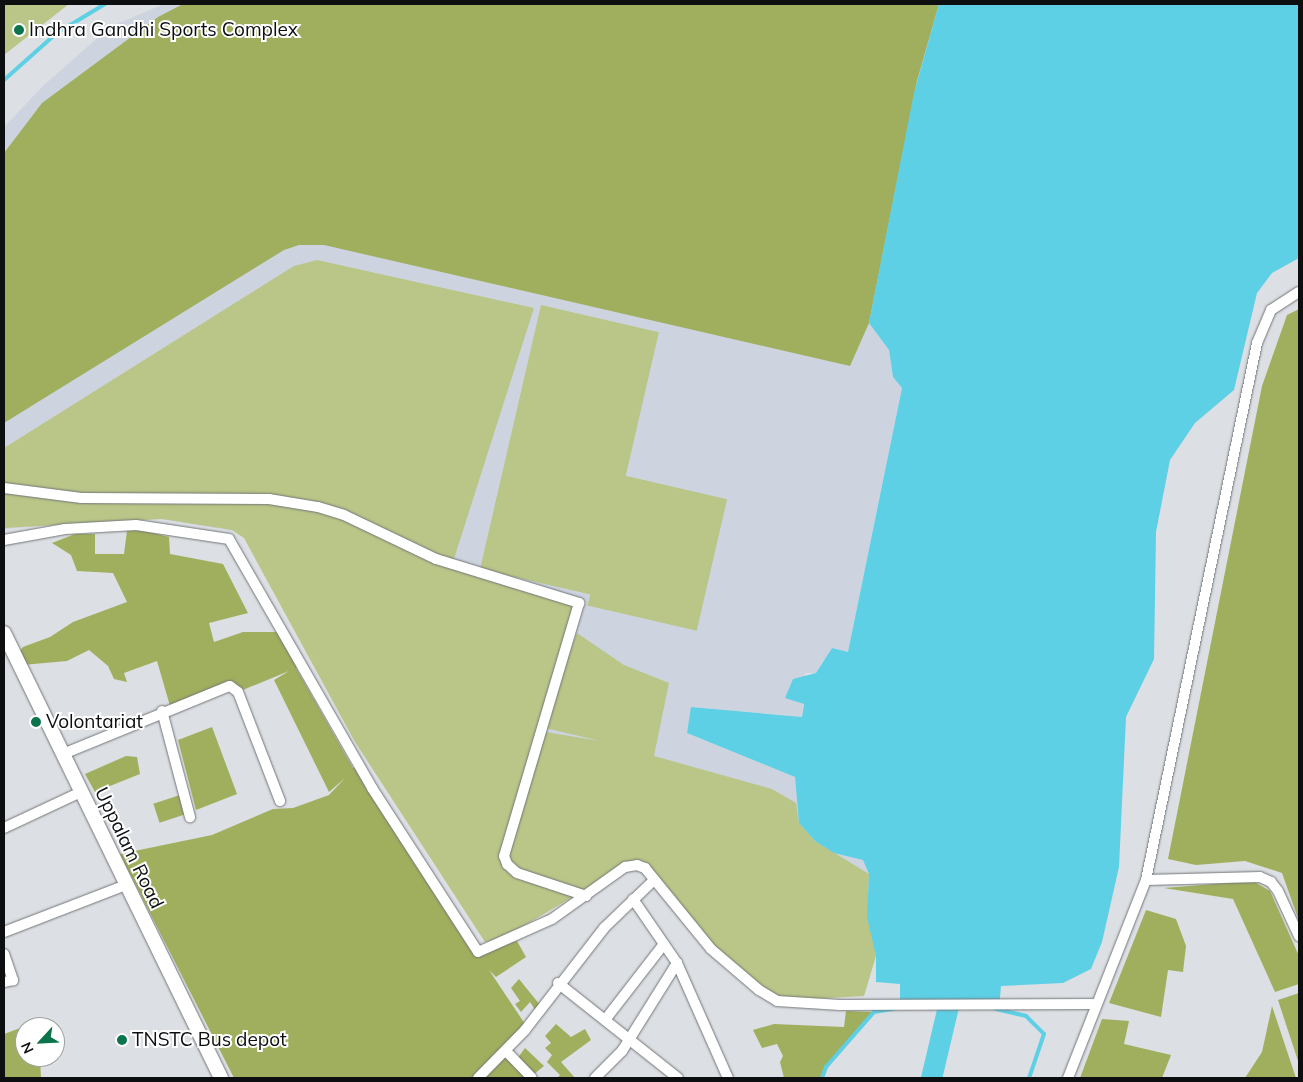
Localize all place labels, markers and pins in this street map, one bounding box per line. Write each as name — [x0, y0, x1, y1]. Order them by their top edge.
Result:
place label: Indhra Gandhi Sports Complex — [29, 19, 298, 41]
marker: Indhra Gandhi Sports Complex — [13, 24, 25, 36]
place label: Volontariat — [46, 711, 143, 733]
marker: Volontariat — [30, 716, 42, 728]
place label: TNSTC Bus depot — [132, 1029, 287, 1051]
marker: TNSTC Bus depot — [116, 1034, 128, 1046]

